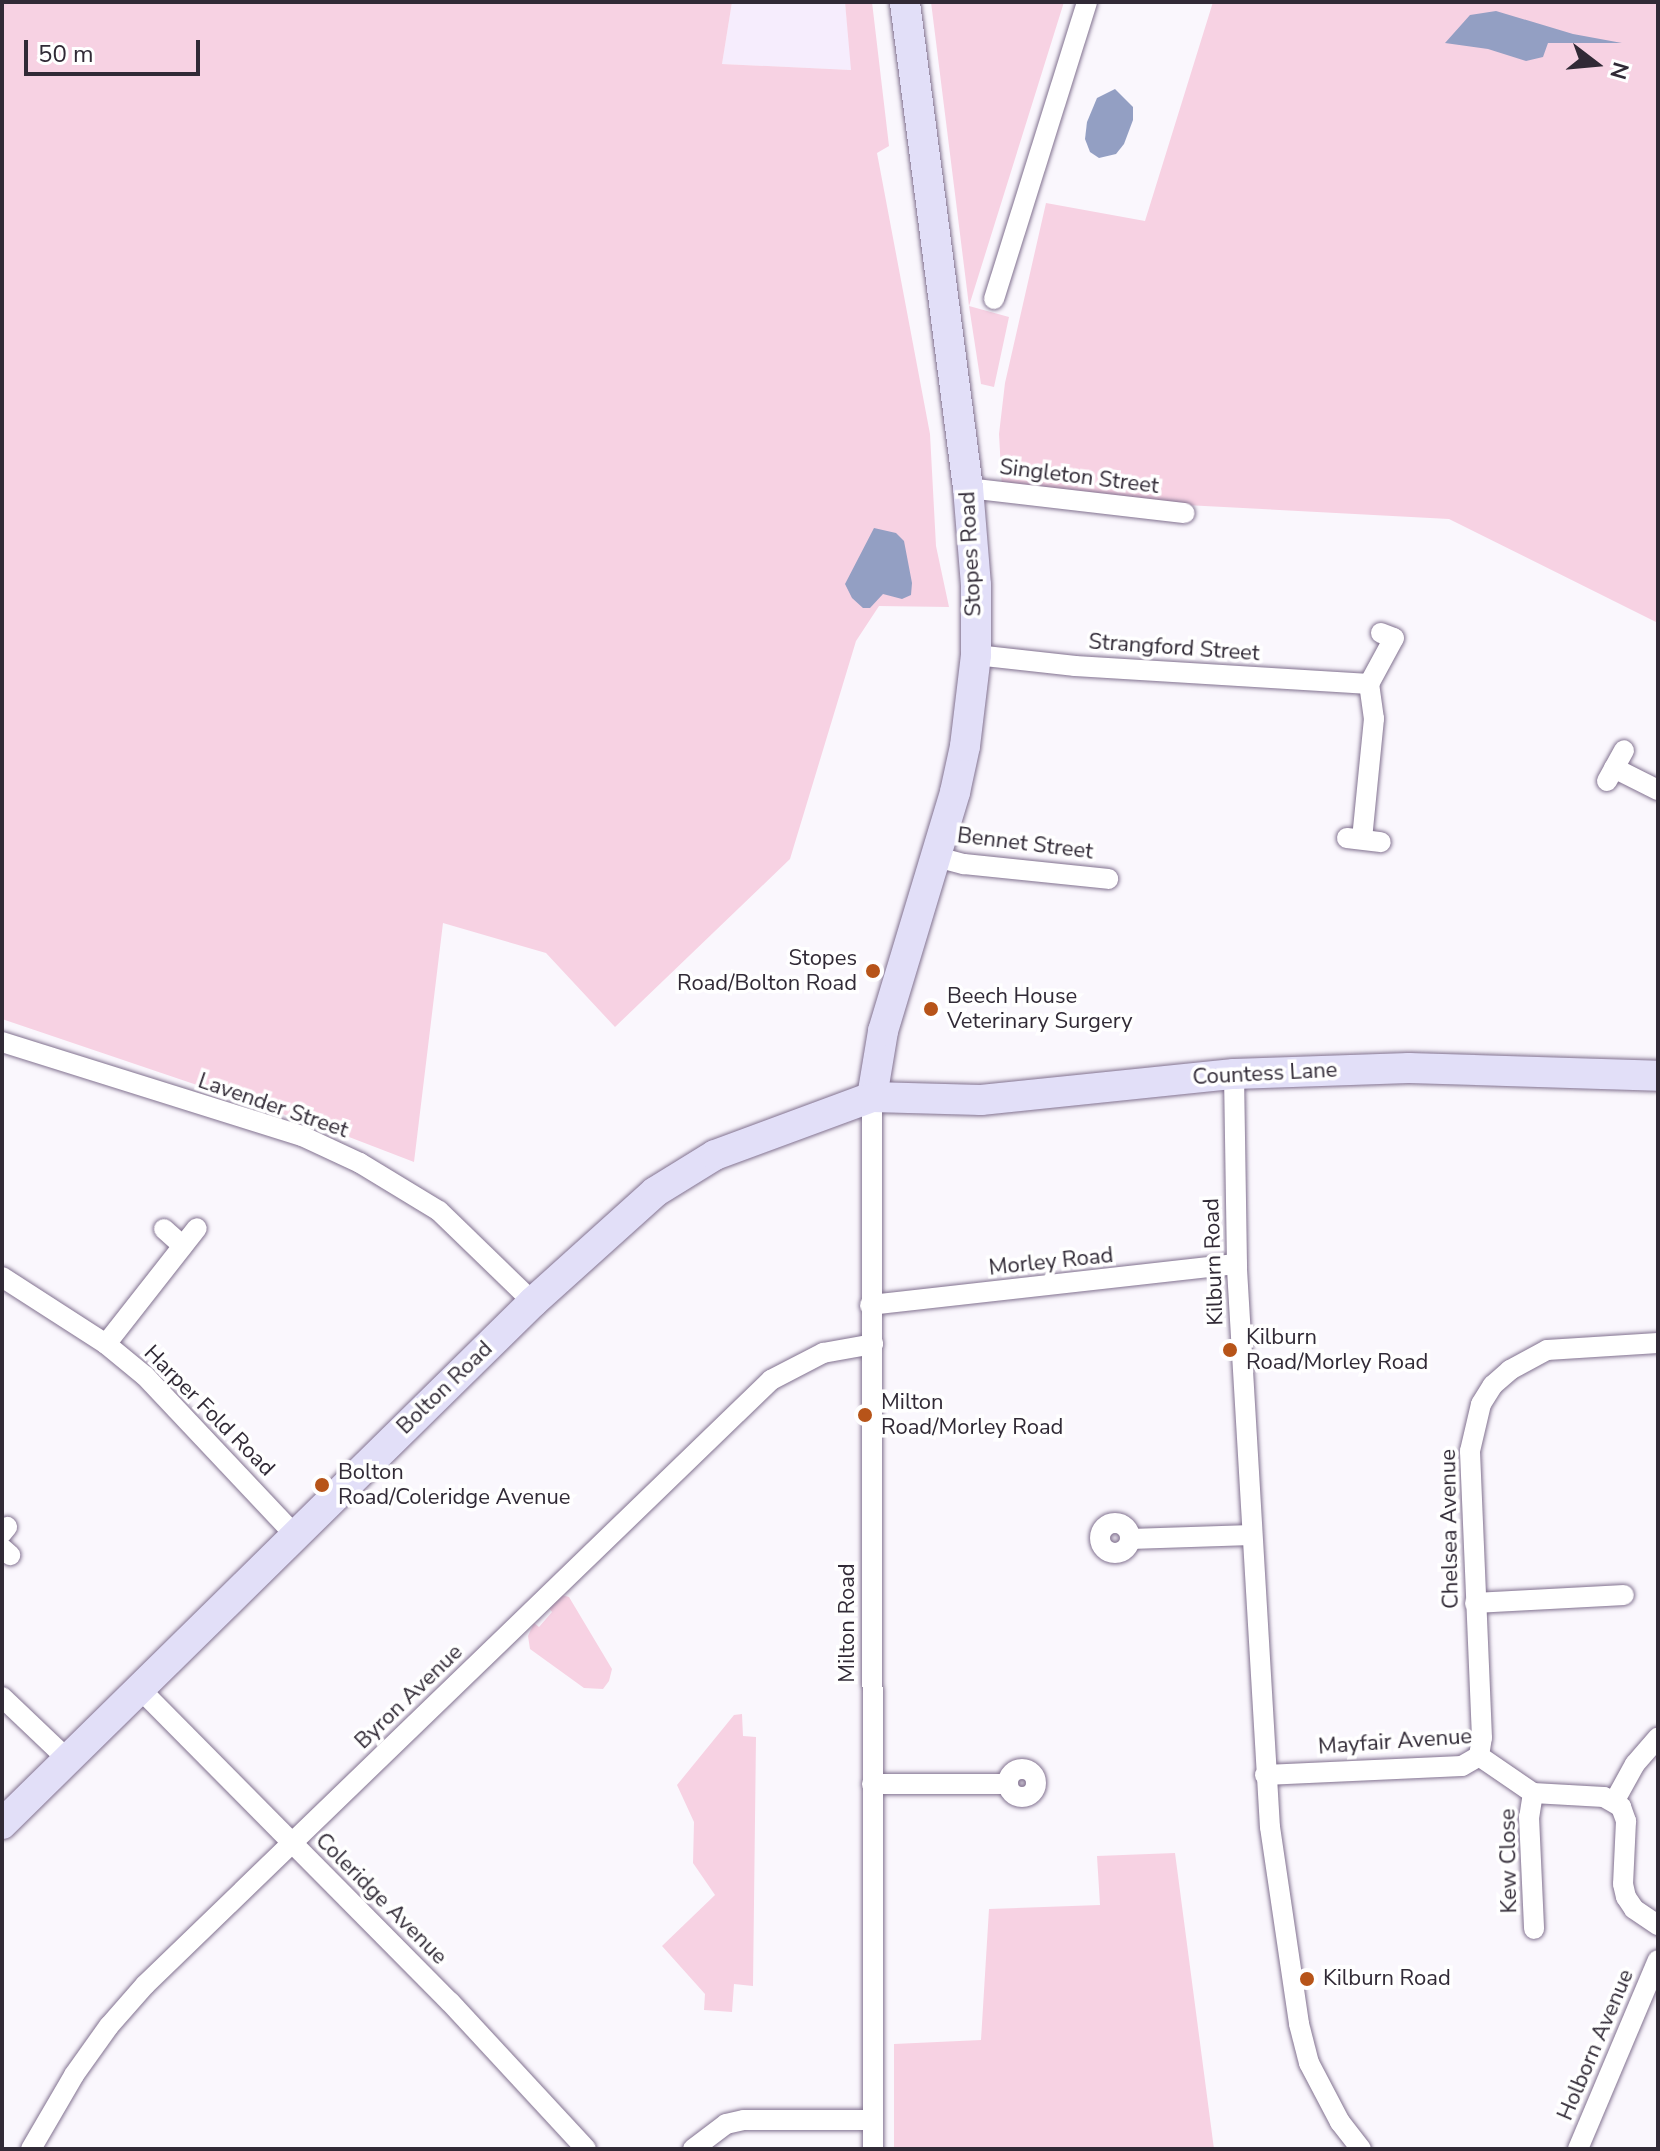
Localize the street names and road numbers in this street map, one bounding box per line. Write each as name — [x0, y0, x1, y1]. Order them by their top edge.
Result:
street label: Singleton Street — [998, 454, 1160, 500]
street label: Stopes Road — [955, 491, 987, 617]
street label: Strangford Street — [1088, 629, 1260, 667]
street label: Bennet Street — [956, 823, 1094, 865]
street label: Countess Lane — [1192, 1057, 1338, 1091]
street label: Lavender Street — [195, 1068, 351, 1144]
street label: Kilburn Road — [1199, 1198, 1229, 1326]
street label: Morley Road — [987, 1242, 1115, 1282]
street label: Bolton Road — [392, 1336, 498, 1440]
street label: Harper Fold Road — [138, 1340, 280, 1482]
street label: Chelsea Avenue — [1435, 1449, 1465, 1609]
street label: Milton Road — [835, 1563, 861, 1683]
street label: Byron Avenue — [350, 1639, 468, 1755]
street label: Mayfair Avenue — [1317, 1723, 1473, 1761]
street label: Kew Close — [1495, 1808, 1523, 1914]
street label: Coleridge Avenue — [310, 1828, 452, 1970]
street label: Holborn Avenue — [1552, 1966, 1640, 2124]

